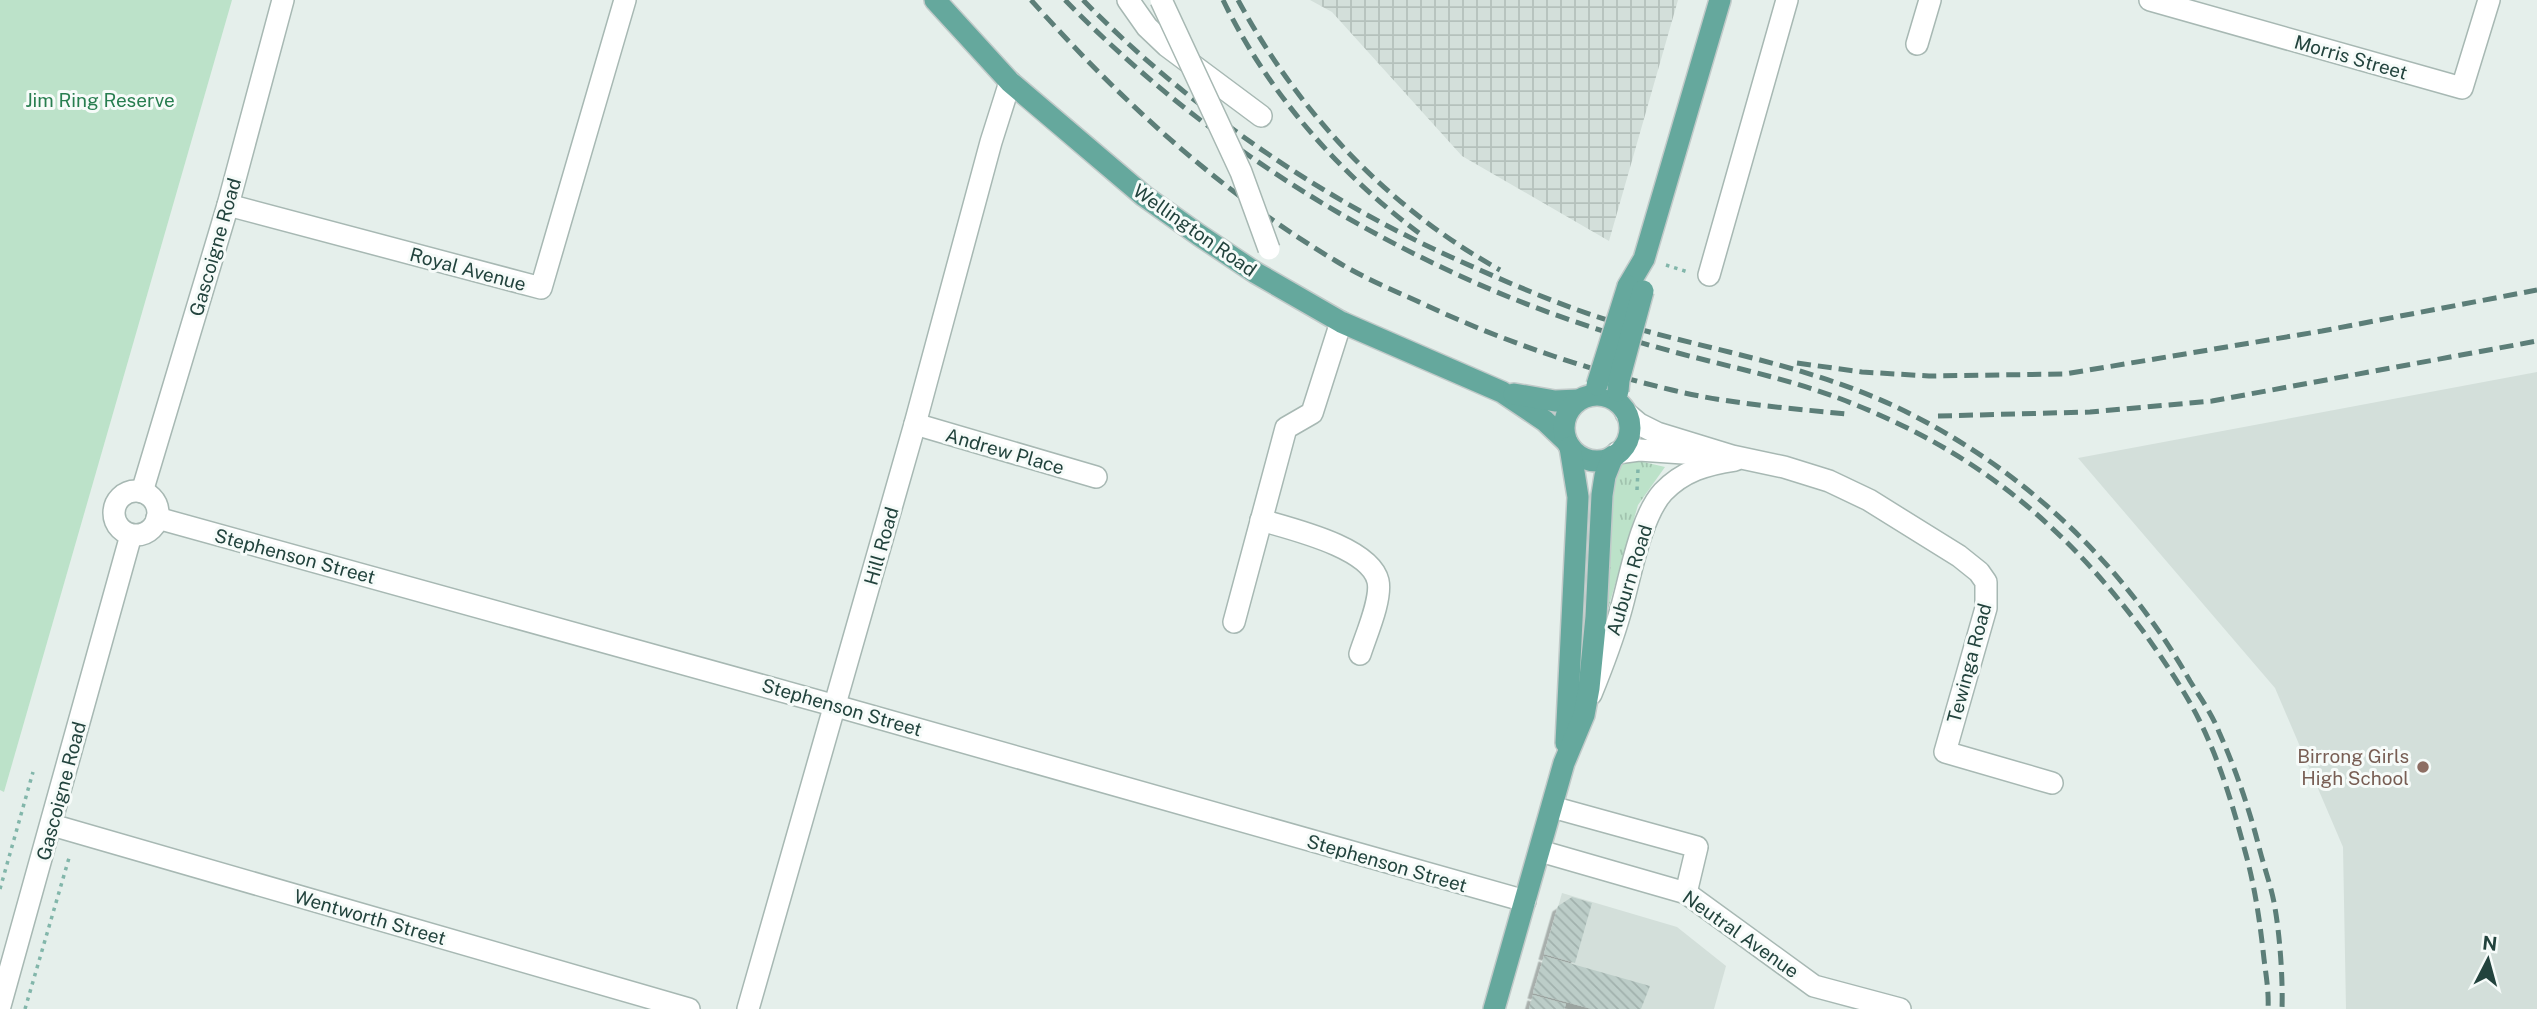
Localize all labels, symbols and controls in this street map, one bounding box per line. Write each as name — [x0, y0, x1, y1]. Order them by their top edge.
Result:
street label: Morris Street — [2292, 30, 2410, 84]
park label: Jim Ring Reserve — [25, 89, 175, 111]
street label: Gascoigne Road — [185, 175, 245, 319]
street label: Wellington Road — [1129, 179, 1261, 281]
street label: Royal Avenue — [408, 243, 528, 295]
street label: Andrew Place — [943, 424, 1067, 478]
street label: Hill Road — [859, 504, 903, 588]
street label: Auburn Road — [1602, 522, 1656, 638]
street label: Stephenson Street — [212, 524, 378, 588]
street label: Tewinga Road — [1942, 601, 1996, 725]
street label: Stephenson Street — [759, 674, 925, 740]
street label: Gascoigne Road — [32, 719, 90, 863]
place label: Birrong Girls High School — [2297, 745, 2409, 789]
marker: Birrong Girls High School — [2415, 759, 2431, 775]
street label: Stephenson Street — [1304, 830, 1470, 896]
street label: Wentworth Street — [292, 885, 448, 949]
street label: Neutral Avenue — [1679, 886, 1803, 982]
north arrow — [2453, 925, 2523, 995]
text: N — [2481, 931, 2498, 955]

